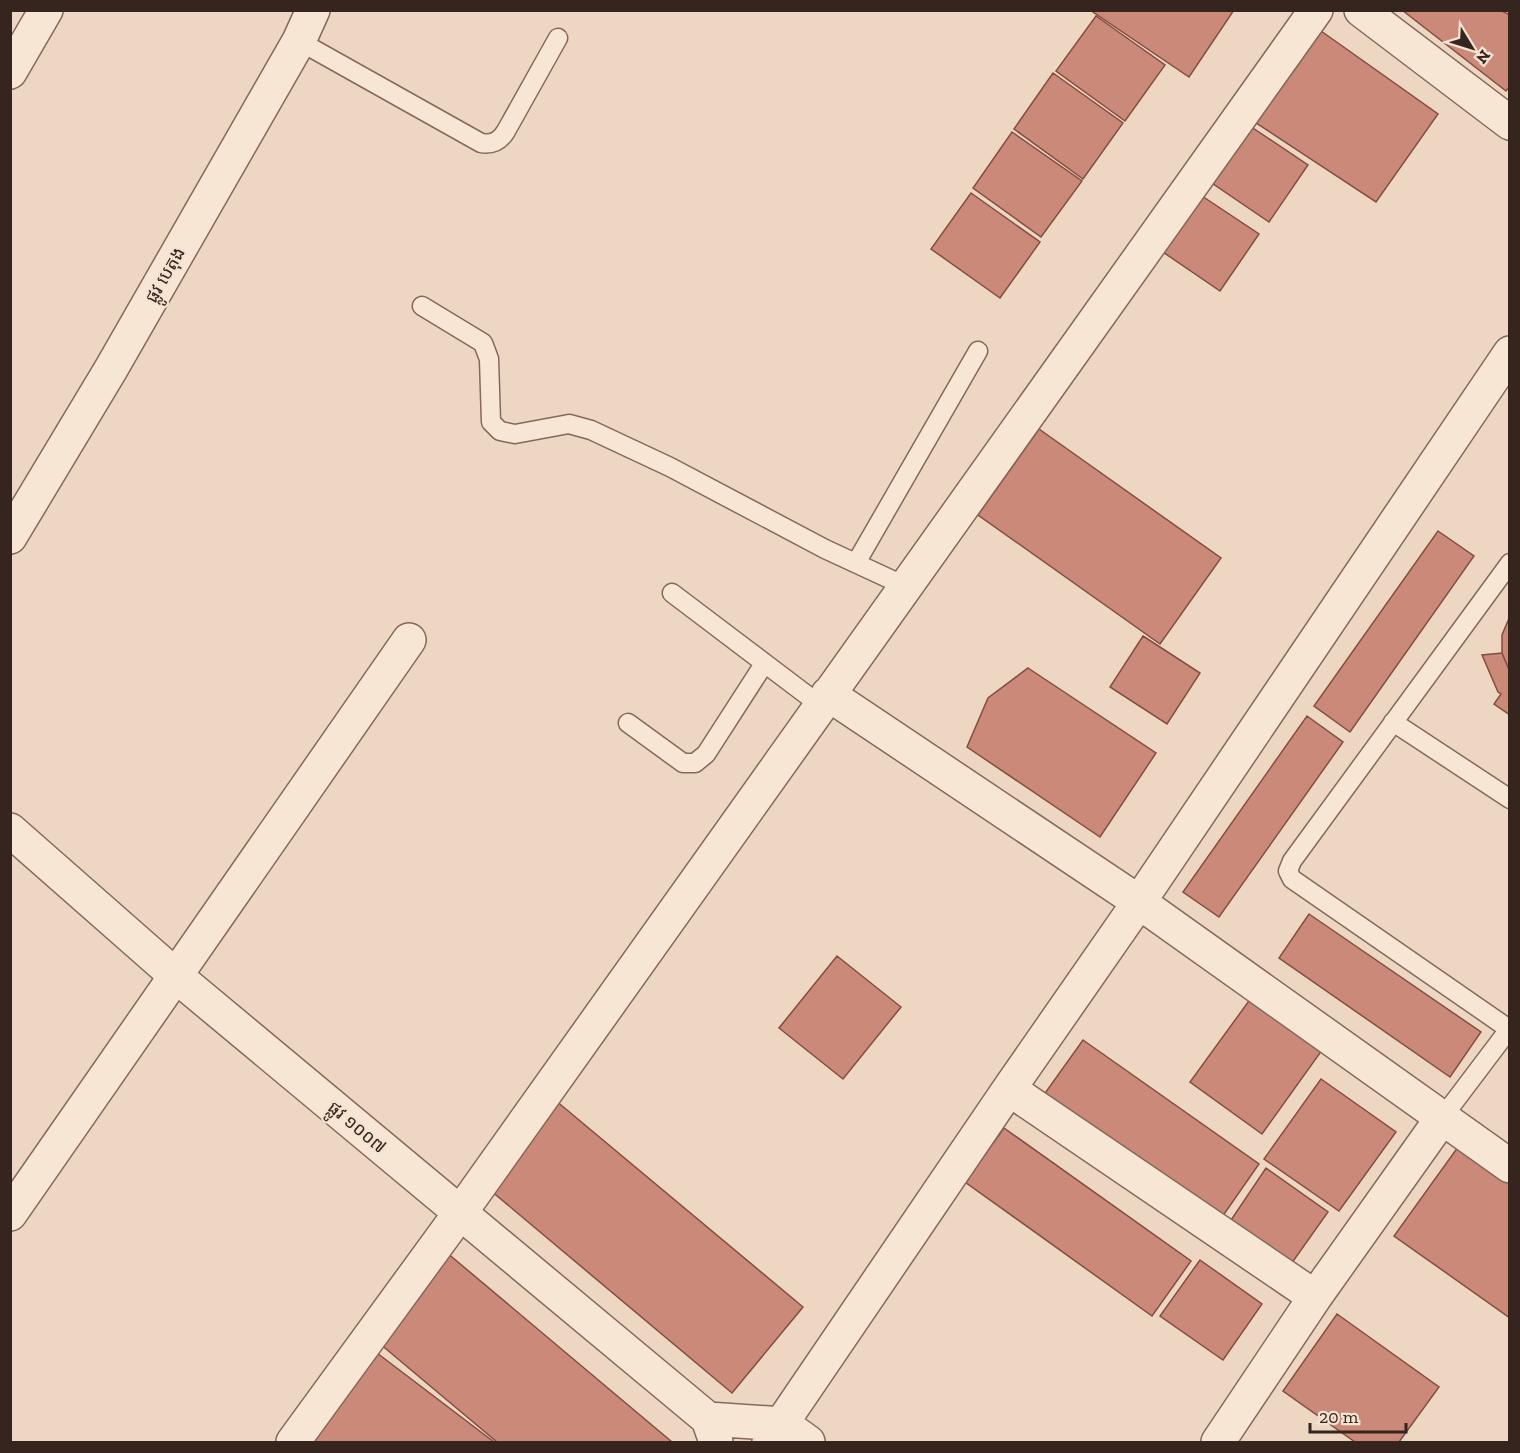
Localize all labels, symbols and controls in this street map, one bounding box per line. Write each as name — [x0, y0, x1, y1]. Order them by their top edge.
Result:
north arrow — [1442, 18, 1502, 78]
text: N — [1472, 46, 1495, 68]
street label: ផ្លូវ បេតុង — [140, 243, 194, 310]
street label: ផ្លូវ ១០០៧ — [320, 1096, 391, 1162]
scale bar — [1310, 1396, 1406, 1434]
text: 20 m — [1319, 1406, 1359, 1428]

